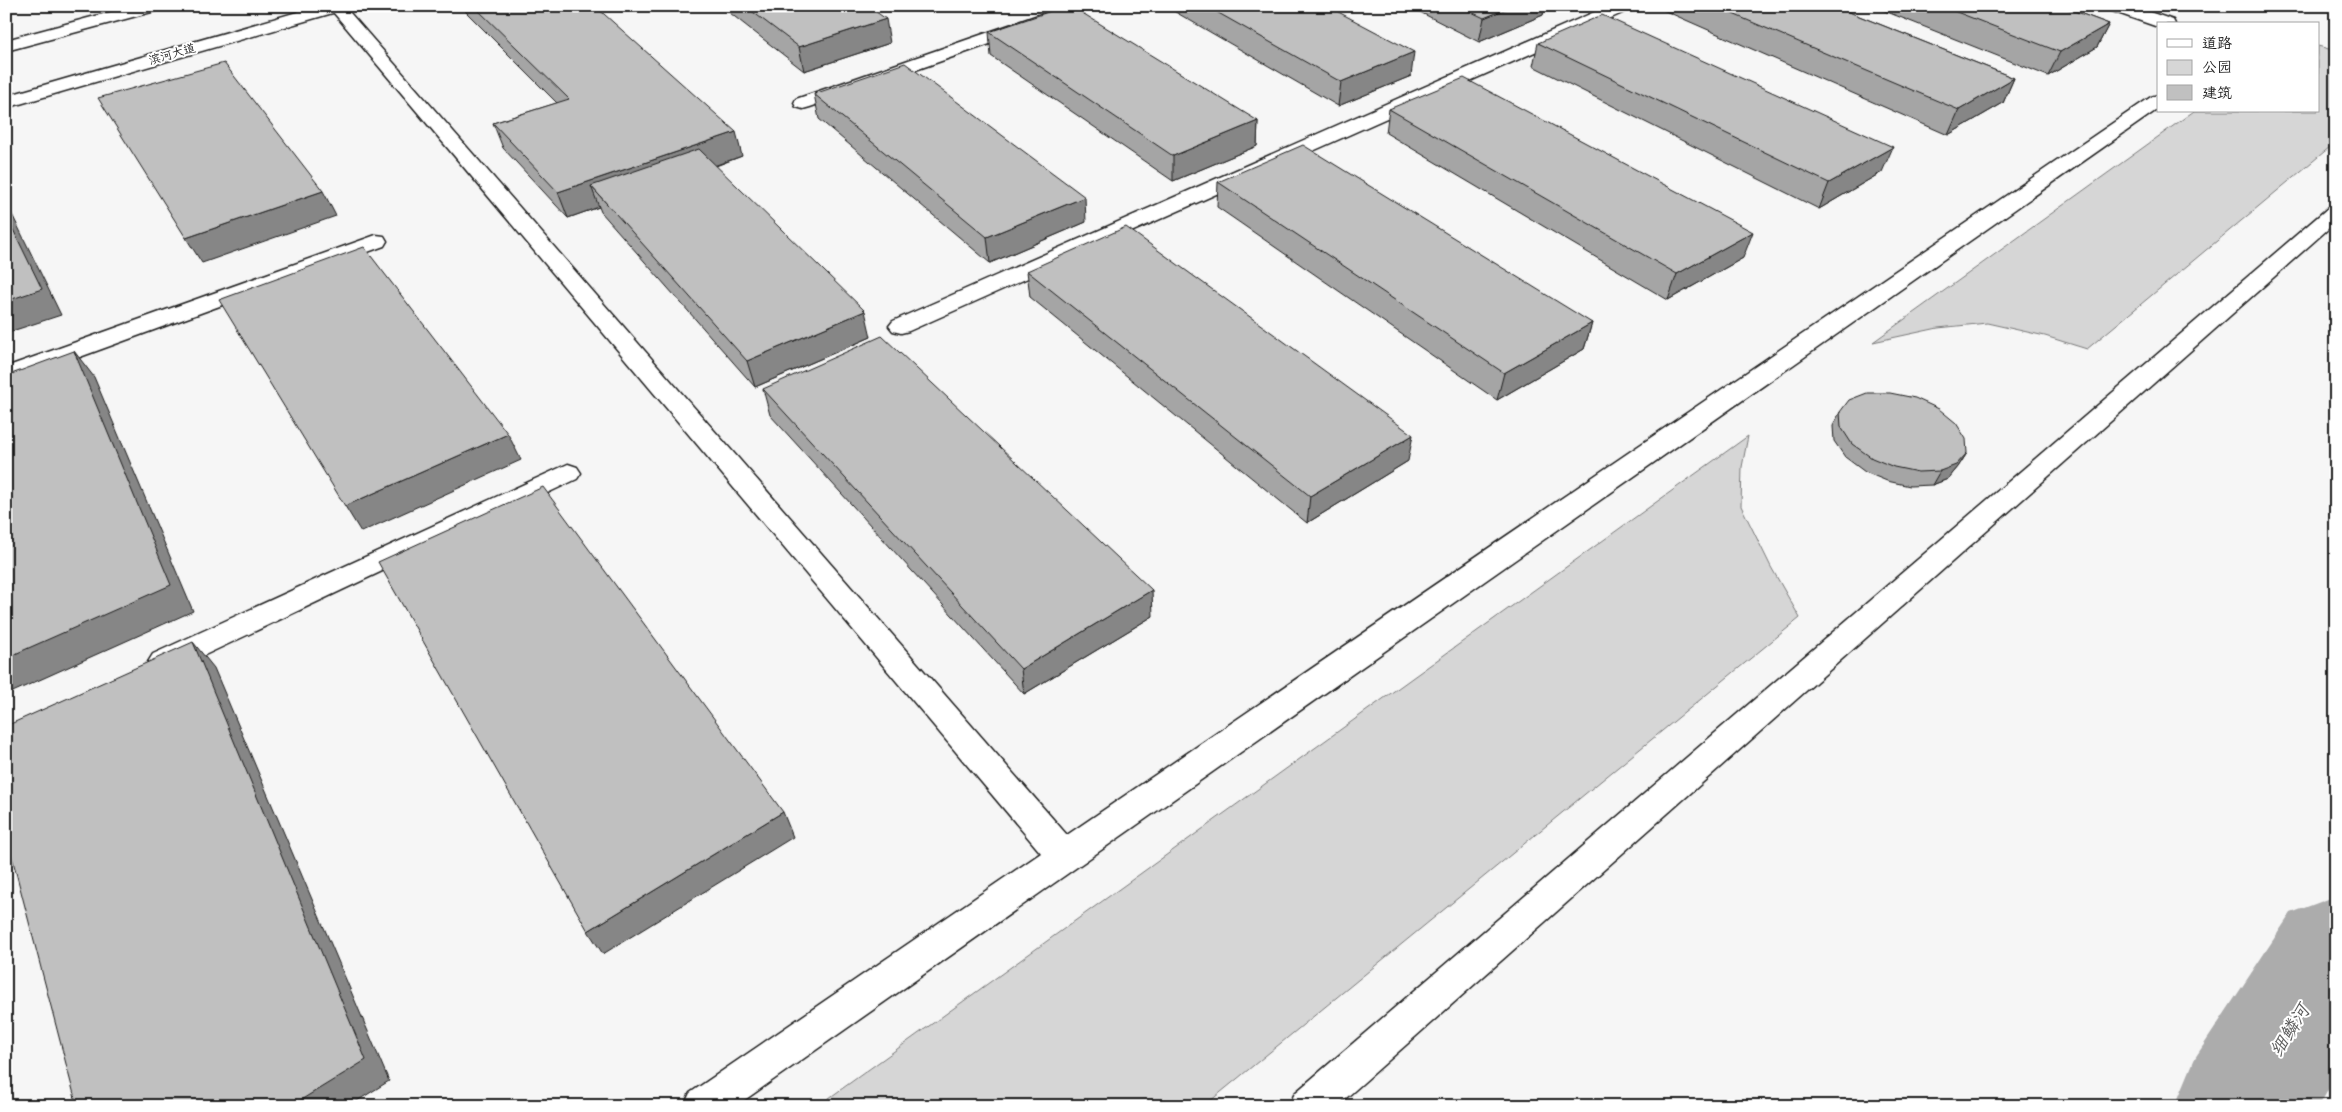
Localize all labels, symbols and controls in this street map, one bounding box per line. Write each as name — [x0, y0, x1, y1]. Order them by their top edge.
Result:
legend — [2157, 22, 2320, 112]
text: 道路 — [2202, 32, 2232, 53]
street label: 滨河大道 — [146, 39, 197, 68]
text: 公园 — [2202, 56, 2232, 77]
text: 建筑 — [2202, 82, 2232, 103]
water label: 细鳞河 — [2263, 996, 2317, 1061]

